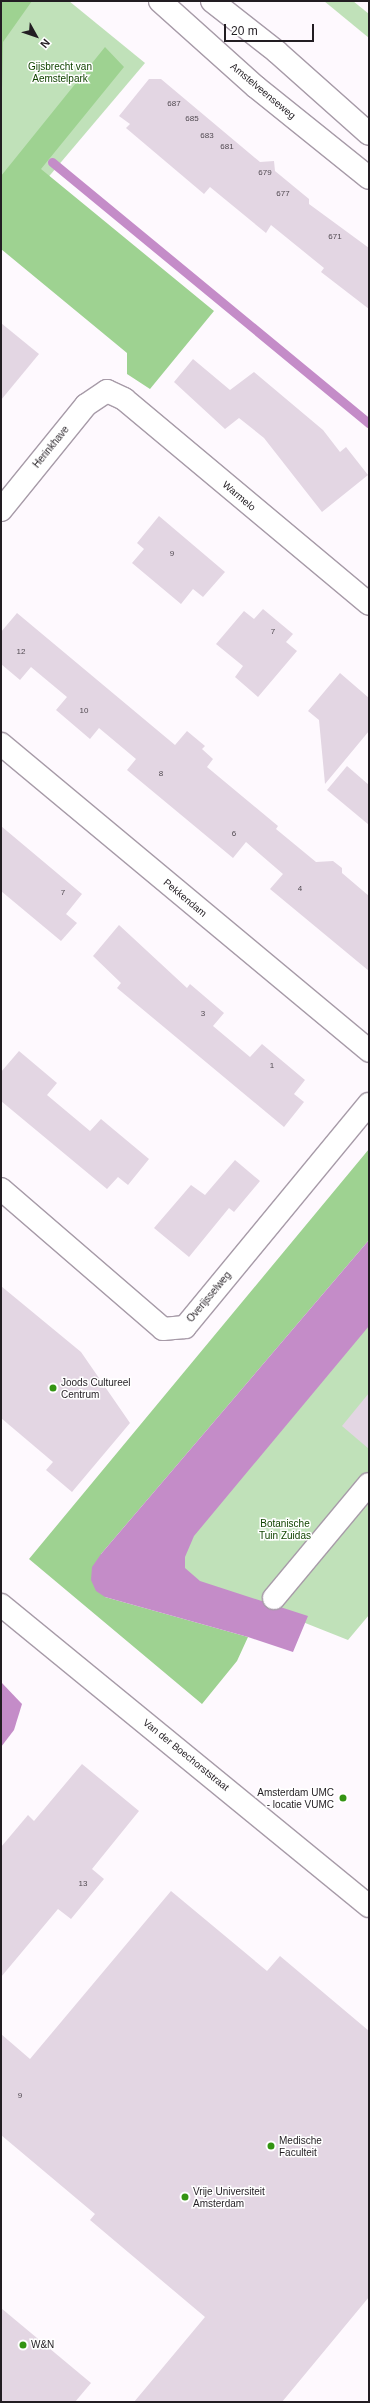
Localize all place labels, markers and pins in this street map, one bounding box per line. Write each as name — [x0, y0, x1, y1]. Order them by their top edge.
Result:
place label: Joods Cultureel Centrum — [61, 1376, 130, 1400]
marker: Joods Cultureel Centrum — [48, 1383, 58, 1393]
place label: Amsterdam UMC - locatie VUMC — [257, 1786, 334, 1810]
marker: Amsterdam UMC - locatie VUMC — [337, 1792, 349, 1804]
place label: Medische Faculteit — [279, 2134, 322, 2158]
marker: Medische Faculteit — [266, 2141, 276, 2151]
place label: Vrije Universiteit Amsterdam — [193, 2185, 265, 2208]
marker: Vrije Universiteit Amsterdam — [180, 2192, 190, 2202]
place label: W&N — [31, 2339, 54, 2351]
marker: W&N — [18, 2340, 28, 2350]

